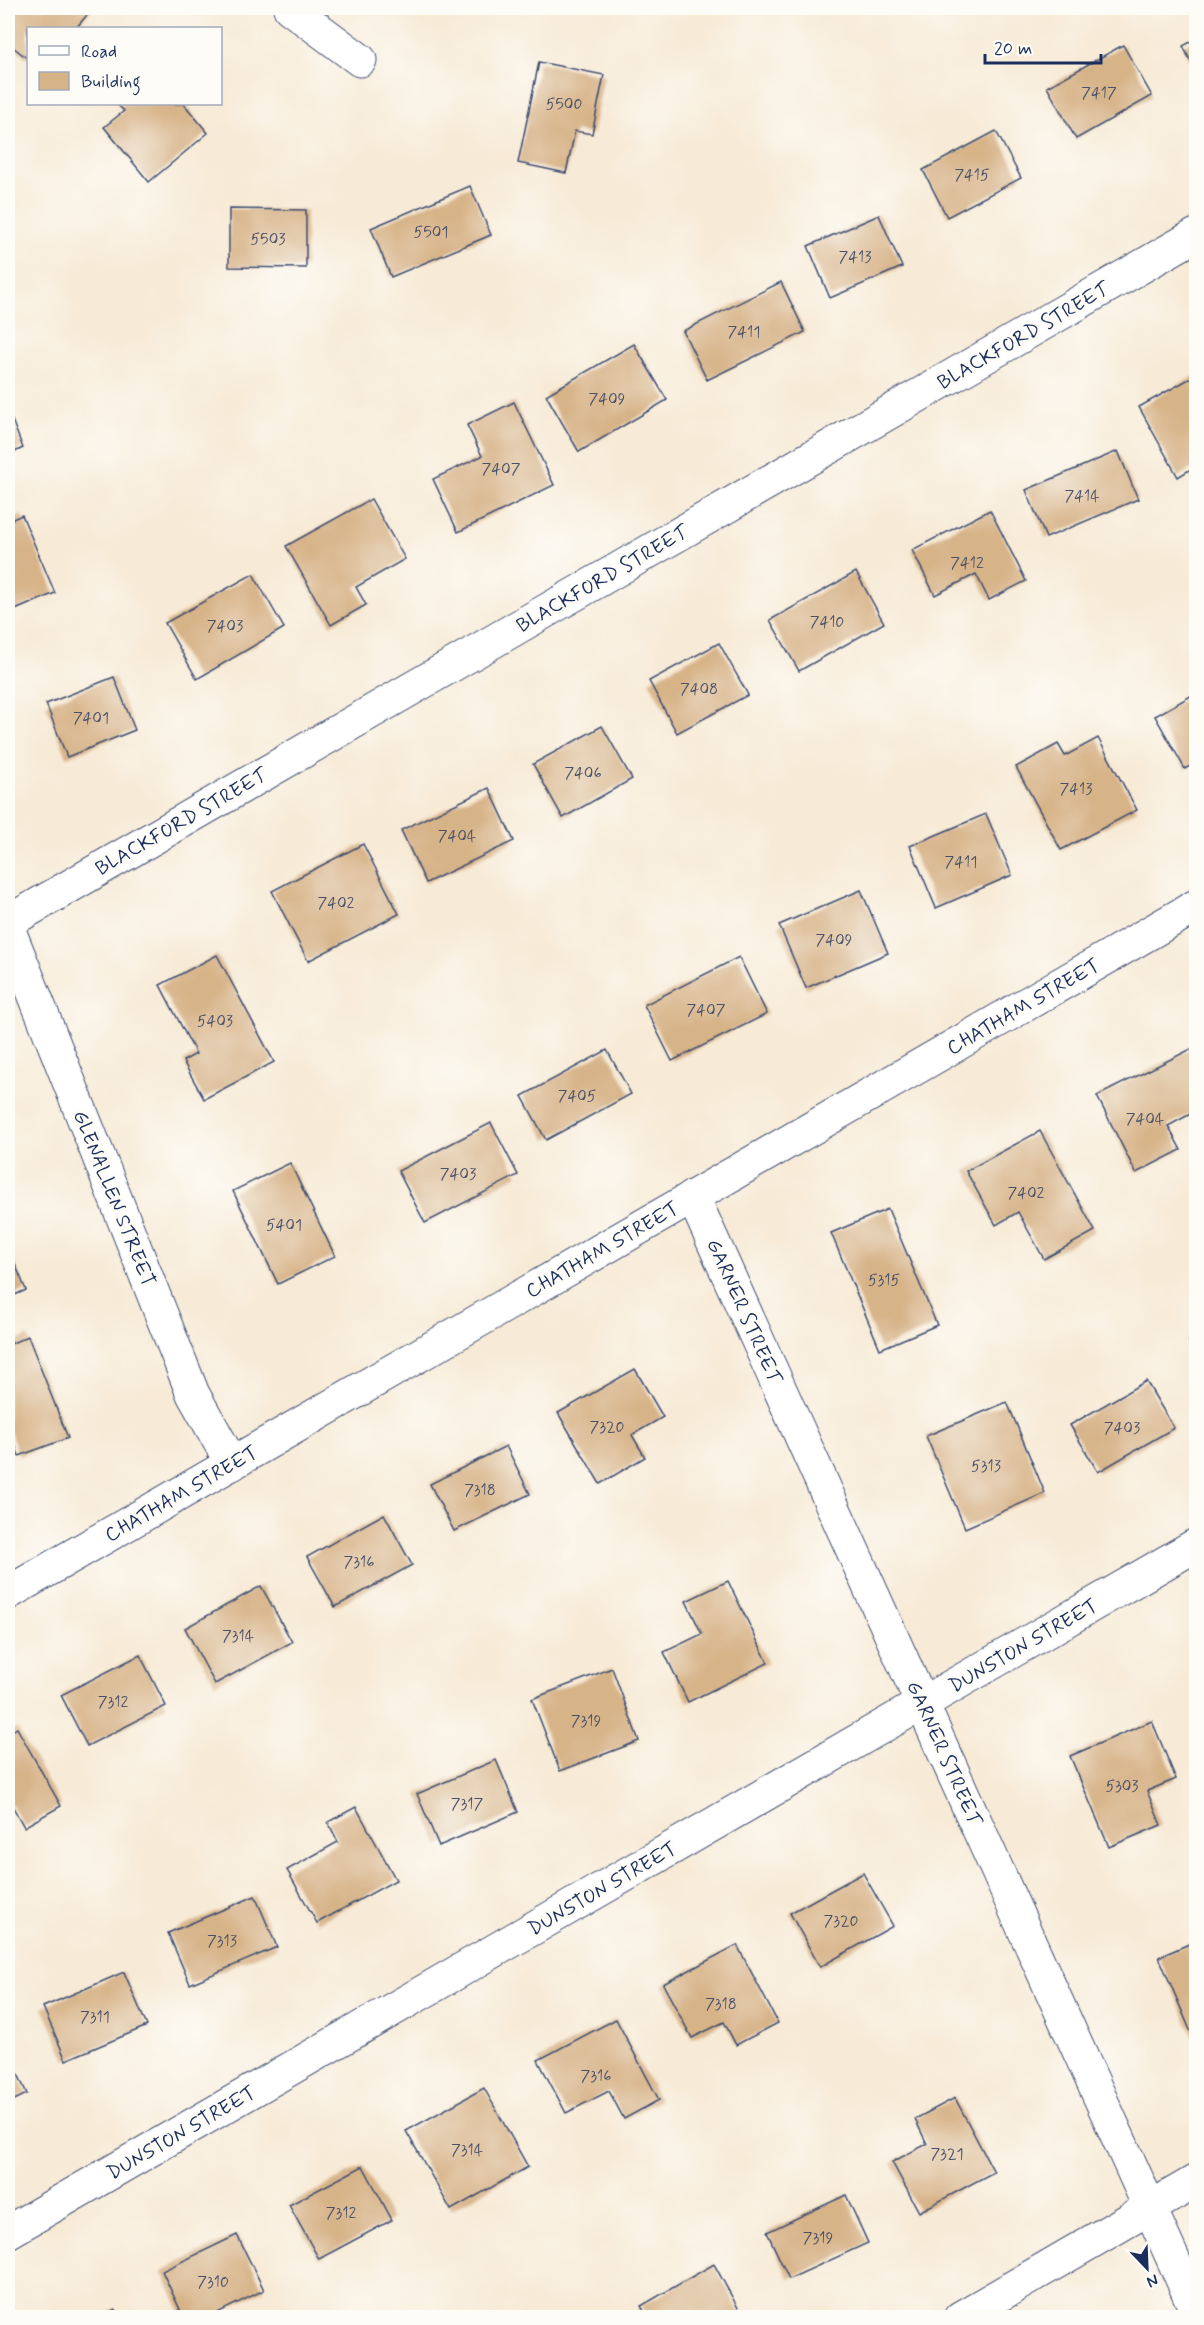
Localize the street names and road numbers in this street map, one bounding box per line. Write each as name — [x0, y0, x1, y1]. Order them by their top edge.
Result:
street label: BLACKFORD STREET — [933, 275, 1116, 397]
street label: BLACKFORD STREET — [512, 518, 695, 640]
street label: BLACKFORD STREET — [91, 761, 274, 883]
street label: CHATHAM STREET — [942, 952, 1105, 1062]
street label: GLENALLEN STREET — [66, 1106, 161, 1291]
street label: CHATHAM STREET — [521, 1195, 684, 1305]
street label: GARNER STREET — [700, 1235, 788, 1390]
street label: CHATHAM STREET — [100, 1439, 263, 1549]
street label: DUNSTON STREET — [944, 1593, 1103, 1700]
street label: GARNER STREET — [900, 1677, 988, 1832]
street label: DUNSTON STREET — [523, 1836, 682, 1943]
street label: DUNSTON STREET — [102, 2080, 261, 2187]

